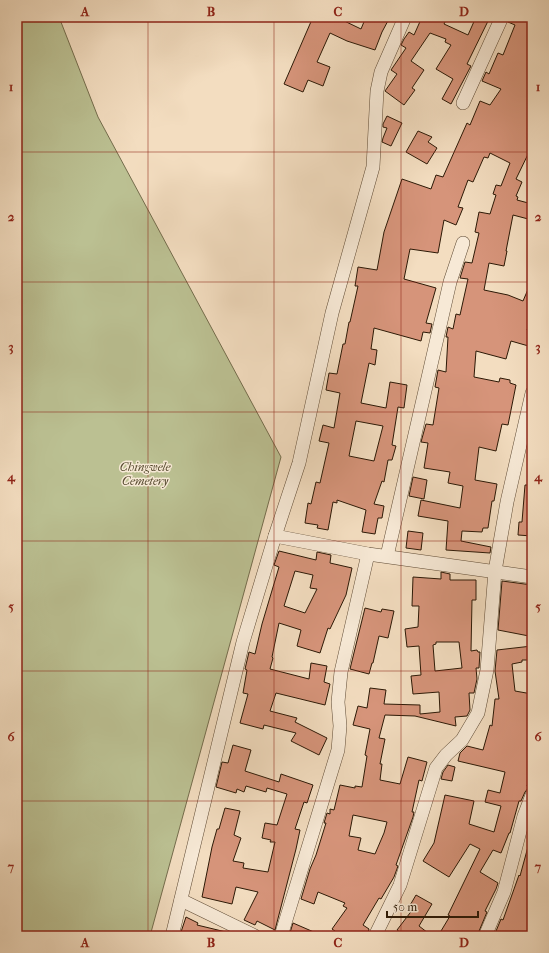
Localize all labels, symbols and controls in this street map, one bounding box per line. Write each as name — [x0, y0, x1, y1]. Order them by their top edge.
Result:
text: A — [80, 4, 90, 19]
text: B — [207, 4, 216, 19]
text: C — [334, 4, 343, 19]
text: D — [459, 4, 469, 19]
text: 1 — [9, 79, 14, 94]
text: 1 — [536, 79, 541, 94]
text: 2 — [8, 209, 15, 224]
text: 2 — [535, 209, 542, 224]
text: 3 — [8, 339, 14, 355]
text: 3 — [535, 339, 541, 355]
park label: Chingwele Cemetery — [120, 460, 171, 488]
text: 4 — [6, 469, 16, 485]
text: 4 — [533, 469, 543, 485]
text: 5 — [8, 599, 14, 614]
text: 5 — [535, 599, 541, 614]
text: 6 — [7, 729, 15, 744]
text: 6 — [534, 729, 542, 744]
text: 7 — [7, 859, 15, 874]
text: 7 — [534, 859, 542, 874]
scale bar — [387, 893, 478, 919]
text: 50 m — [393, 900, 417, 914]
text: A — [80, 935, 90, 950]
text: B — [207, 935, 216, 950]
text: C — [334, 935, 343, 950]
text: D — [459, 935, 469, 950]

